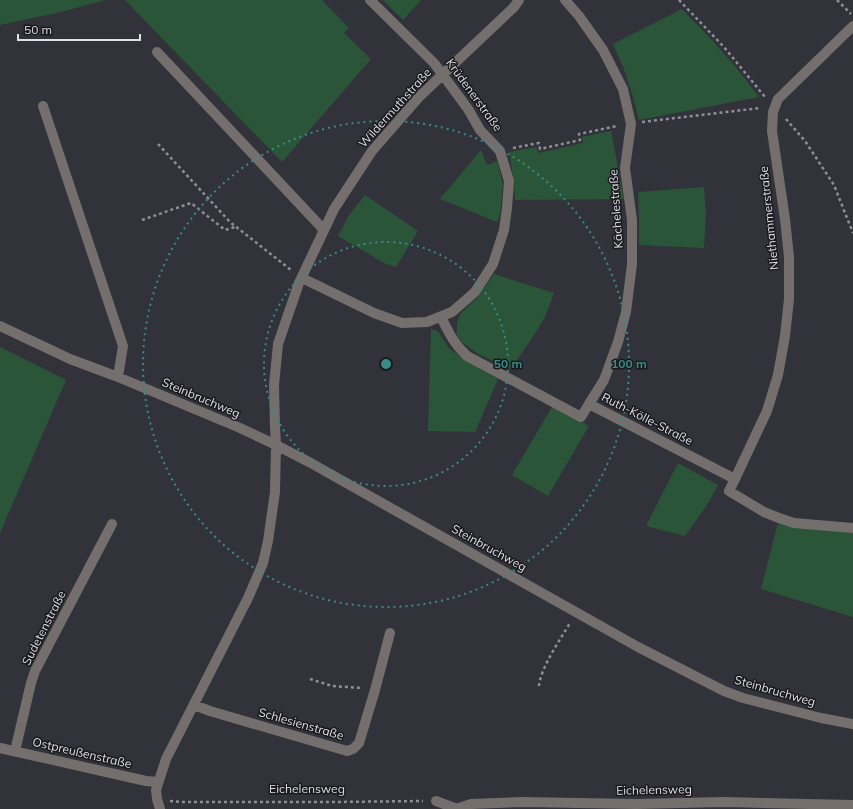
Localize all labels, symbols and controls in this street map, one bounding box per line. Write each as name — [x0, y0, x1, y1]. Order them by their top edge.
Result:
scale bar — [18, 16, 140, 42]
text: 50 m — [24, 22, 52, 37]
street label: Krüdenerstraße — [443, 55, 506, 134]
street label: Wildermuthstraße — [355, 65, 434, 150]
street label: Niethammerstraße — [756, 165, 781, 271]
street label: Kächelestraße — [605, 169, 626, 249]
text: 50 m — [494, 356, 522, 371]
text: 100 m — [611, 356, 647, 371]
centre of rings — [379, 357, 393, 371]
street label: Steinbruchweg — [160, 374, 243, 421]
street label: Ruth-Kölle-Straße — [599, 389, 695, 448]
street label: Steinbruchweg — [449, 521, 529, 574]
street label: Sudetenstraße — [18, 588, 69, 668]
street label: Steinbruchweg — [733, 672, 817, 709]
street label: Schlesienstraße — [257, 704, 345, 743]
street label: Ostpreußenstraße — [31, 734, 133, 771]
street label: Eichelensweg — [269, 781, 345, 796]
street label: Eichelensweg — [616, 781, 692, 798]

